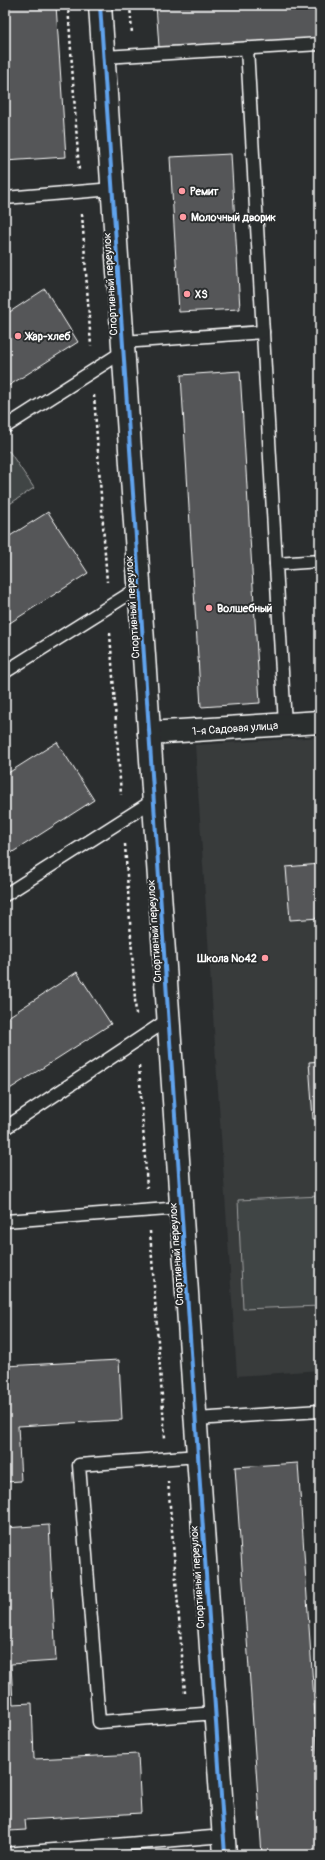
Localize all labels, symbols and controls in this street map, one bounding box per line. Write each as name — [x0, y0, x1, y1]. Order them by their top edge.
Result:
place label: Ремит — [190, 185, 219, 198]
marker: Ремит — [177, 186, 187, 196]
place label: Молочный дворик — [191, 211, 276, 224]
marker: Молочный дворик — [178, 212, 188, 222]
street label: Спортивный переулок — [100, 232, 121, 336]
place label: XS — [195, 288, 208, 301]
marker: XS — [182, 289, 192, 299]
place label: Жар-хлеб — [24, 330, 71, 343]
marker: Жар-хлеб — [13, 331, 23, 341]
street label: Спортивный переулок — [122, 555, 143, 659]
place label: Волшебный — [217, 602, 272, 615]
marker: Волшебный — [204, 603, 214, 613]
street label: 1-я Садовая улица — [191, 719, 279, 738]
street label: Спортивный переулок — [144, 879, 165, 983]
place label: Школа №42 — [196, 952, 257, 965]
marker: Школа №42 — [260, 953, 270, 963]
street label: Спортивный переулок — [166, 1202, 187, 1306]
street label: Спортивный переулок — [187, 1525, 208, 1629]

